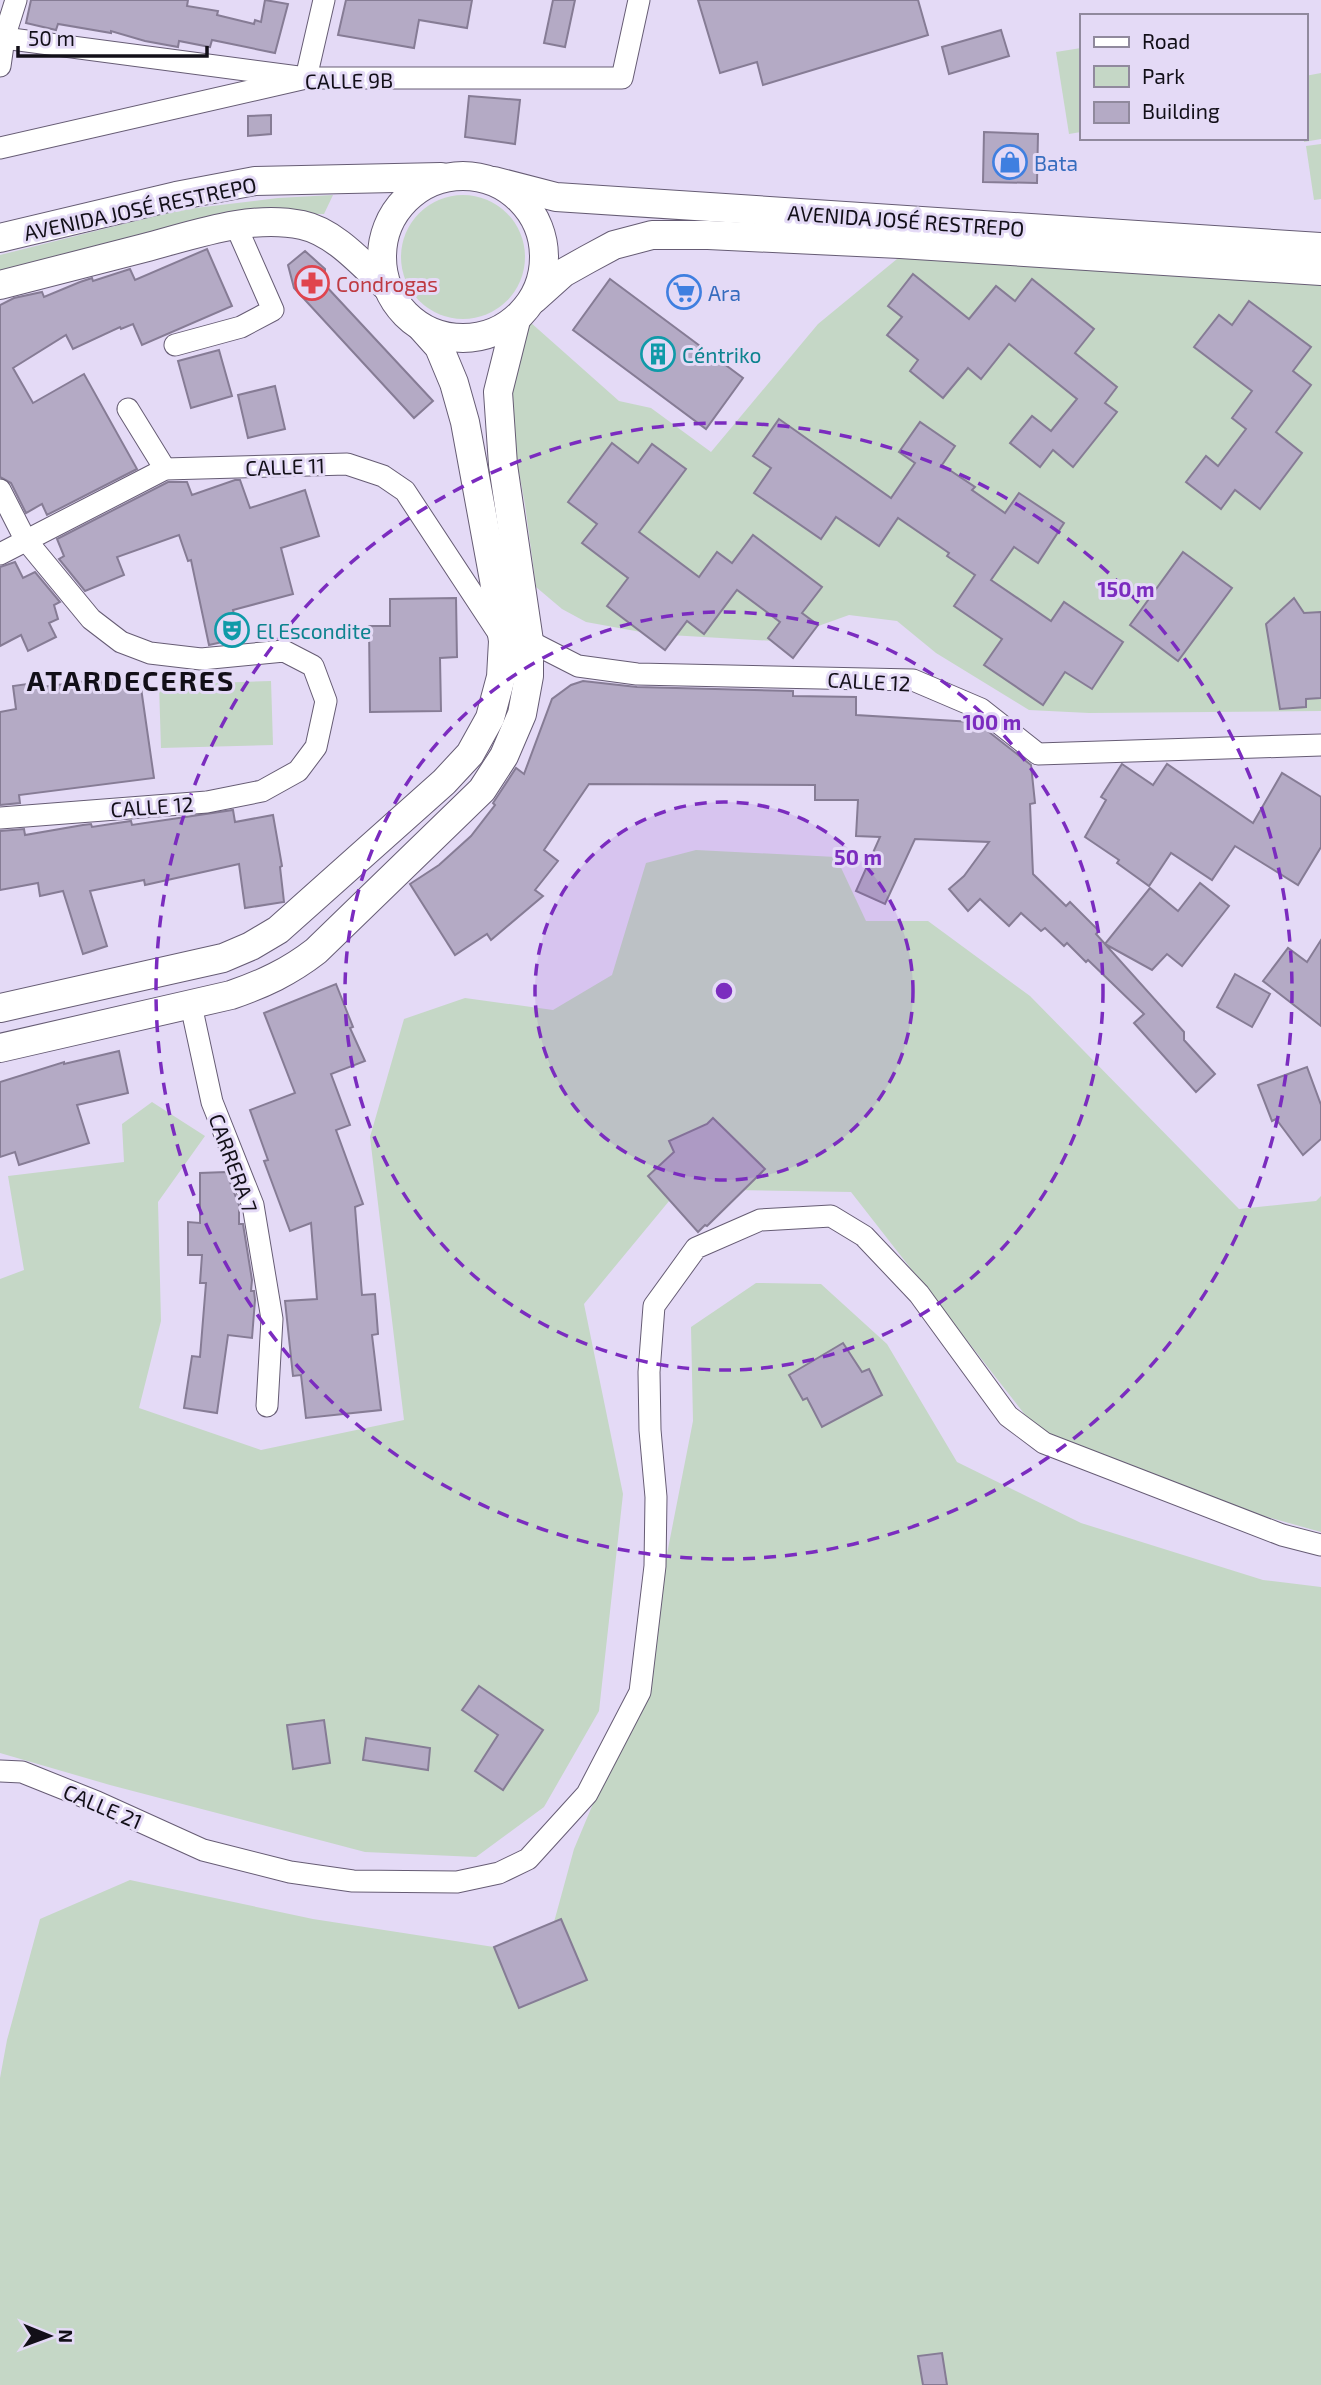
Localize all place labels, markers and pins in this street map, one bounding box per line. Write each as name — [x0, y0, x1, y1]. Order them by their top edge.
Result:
shop icon: Bata — [991, 143, 1029, 181]
place label: Bata — [1034, 150, 1078, 175]
pharmacy icon: Condrogas — [293, 264, 331, 302]
place label: Condrogas — [336, 271, 438, 296]
supermarket icon: Ara — [665, 273, 703, 311]
place label: Ara — [708, 280, 741, 305]
building icon: Céntriko — [639, 335, 677, 373]
place label: Céntriko — [682, 342, 761, 367]
theatre icon: El Escondite — [213, 611, 251, 649]
place label: El Escondite — [256, 618, 371, 643]
centre of rings — [712, 979, 736, 1003]

